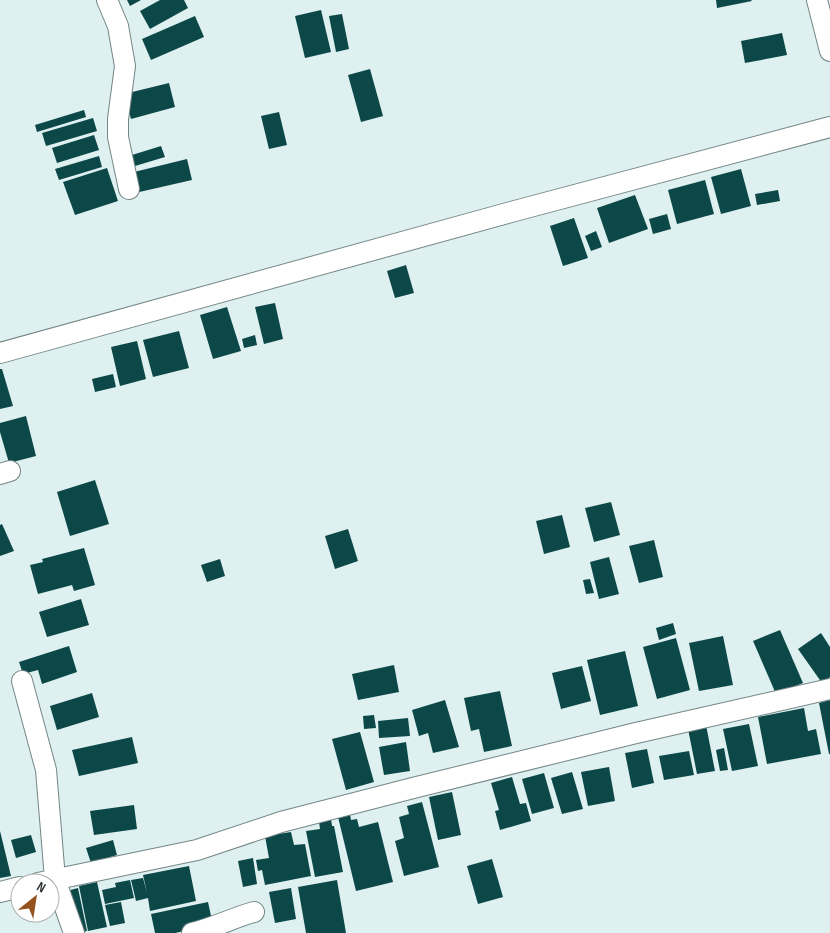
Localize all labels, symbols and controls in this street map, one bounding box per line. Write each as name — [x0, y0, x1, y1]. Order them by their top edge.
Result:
north arrow — [10, 873, 60, 923]
text: N — [34, 878, 49, 896]

